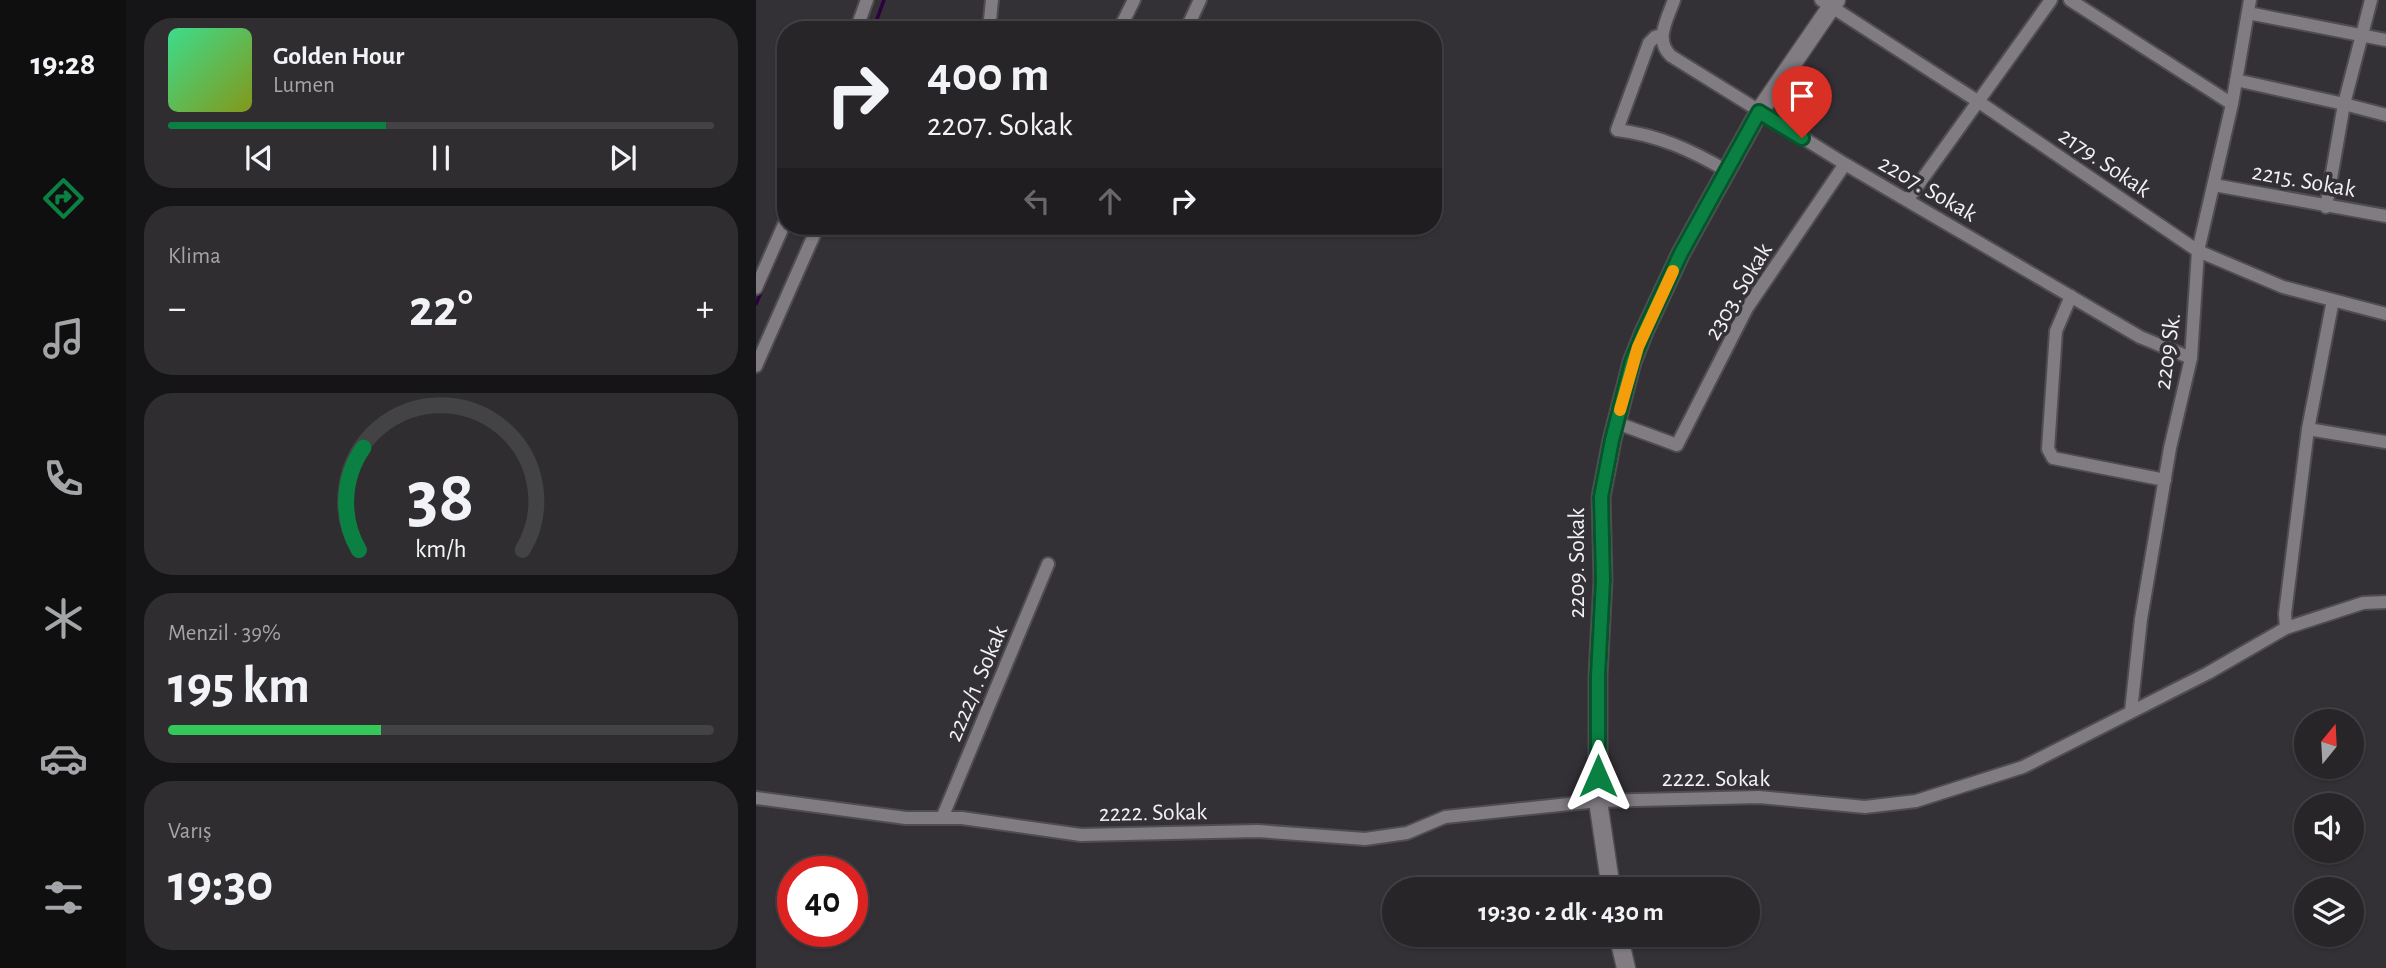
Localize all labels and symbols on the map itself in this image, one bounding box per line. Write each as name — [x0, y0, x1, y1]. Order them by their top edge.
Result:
pin — [1772, 66, 1832, 138]
street label: 2179. Sokak — [2054, 124, 2155, 202]
street label: 2207. Sokak — [1874, 151, 1981, 227]
street label: 2215. Sokak — [2250, 160, 2358, 202]
street label: 2303. Sokak — [1701, 239, 1777, 344]
street label: 2209 Sk. — [2151, 311, 2185, 391]
street label: 2209. Sokak — [1565, 508, 1589, 618]
street label: 2222/1. Sokak — [942, 622, 1012, 745]
north arrow — [2294, 709, 2364, 779]
position arrow — [1561, 739, 1635, 813]
street label: 2222. Sokak — [1662, 767, 1770, 791]
street label: 2222. Sokak — [1099, 800, 1207, 826]
speed limit sign: 40 — [777, 856, 868, 947]

